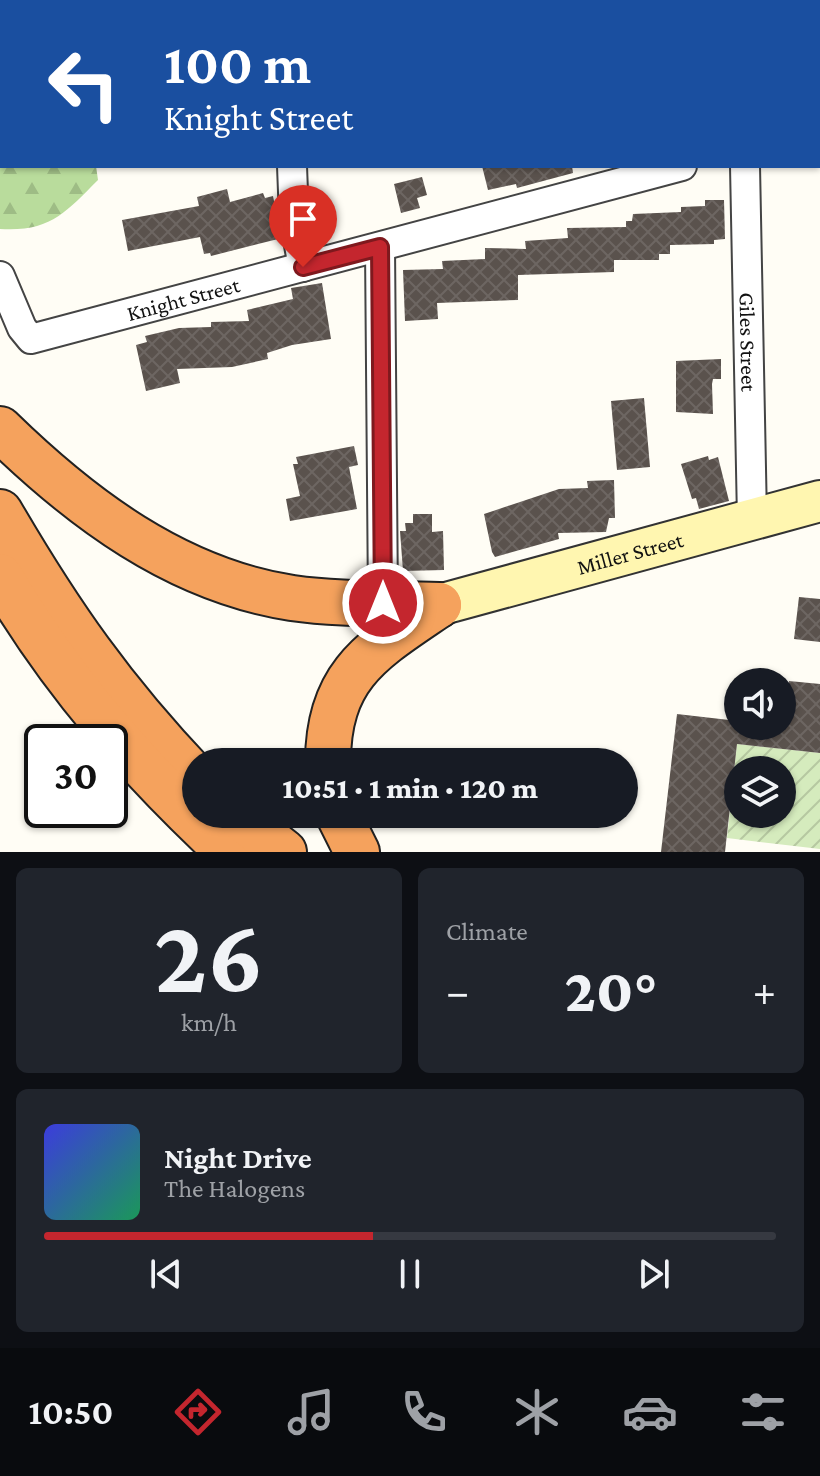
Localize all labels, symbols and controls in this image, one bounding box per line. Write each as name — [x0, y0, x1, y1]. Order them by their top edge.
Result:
icon: left — [32, 32, 136, 136]
text: 100 m — [164, 33, 311, 95]
text: Knight Street — [164, 98, 353, 138]
pin — [269, 185, 337, 267]
icon: arrive — [281, 197, 325, 241]
street label: Knight Street — [124, 271, 243, 326]
street label: Giles Street — [735, 292, 762, 393]
street label: Miller Street — [574, 526, 686, 579]
position arrow — [341, 561, 425, 645]
map controls — [724, 668, 796, 828]
button: sound — [724, 668, 796, 740]
speed limit sign: 30 — [24, 724, 128, 828]
button: layers — [724, 756, 796, 828]
text: 10:51 · 1 min · 120 m — [282, 771, 538, 804]
text: 26 — [154, 898, 264, 1013]
text: Climate — [446, 917, 528, 946]
text: 20° — [564, 957, 658, 1024]
text: − — [446, 967, 469, 1015]
text: + — [753, 967, 776, 1015]
text: km/h — [181, 1008, 237, 1037]
text: Night Drive — [164, 1141, 312, 1174]
text: The Halogens — [164, 1174, 305, 1203]
icon: previous — [144, 1252, 188, 1296]
icon: pause — [388, 1252, 432, 1296]
icon: next — [632, 1252, 676, 1296]
icon: directions — [170, 1384, 226, 1440]
icon: music — [283, 1384, 339, 1440]
icon: phone — [396, 1384, 452, 1440]
icon: climate — [509, 1384, 565, 1440]
icon: car — [622, 1384, 678, 1440]
icon: filters — [735, 1384, 791, 1440]
text: 10:50 — [29, 1392, 113, 1432]

